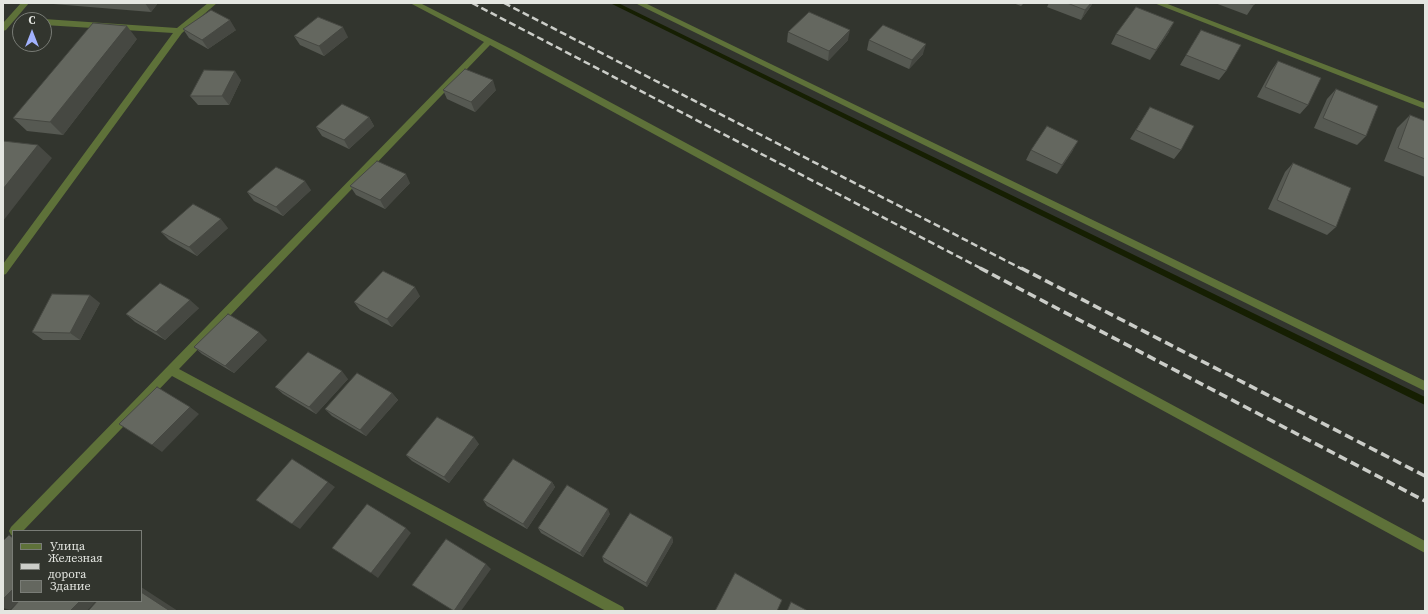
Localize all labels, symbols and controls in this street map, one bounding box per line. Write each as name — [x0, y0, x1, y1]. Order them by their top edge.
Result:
north arrow — [12, 12, 52, 52]
text: С — [29, 13, 35, 28]
legend — [12, 530, 142, 602]
text: Улица — [50, 538, 85, 554]
text: Железная дорога — [48, 550, 103, 582]
text: Здание — [50, 578, 91, 594]

